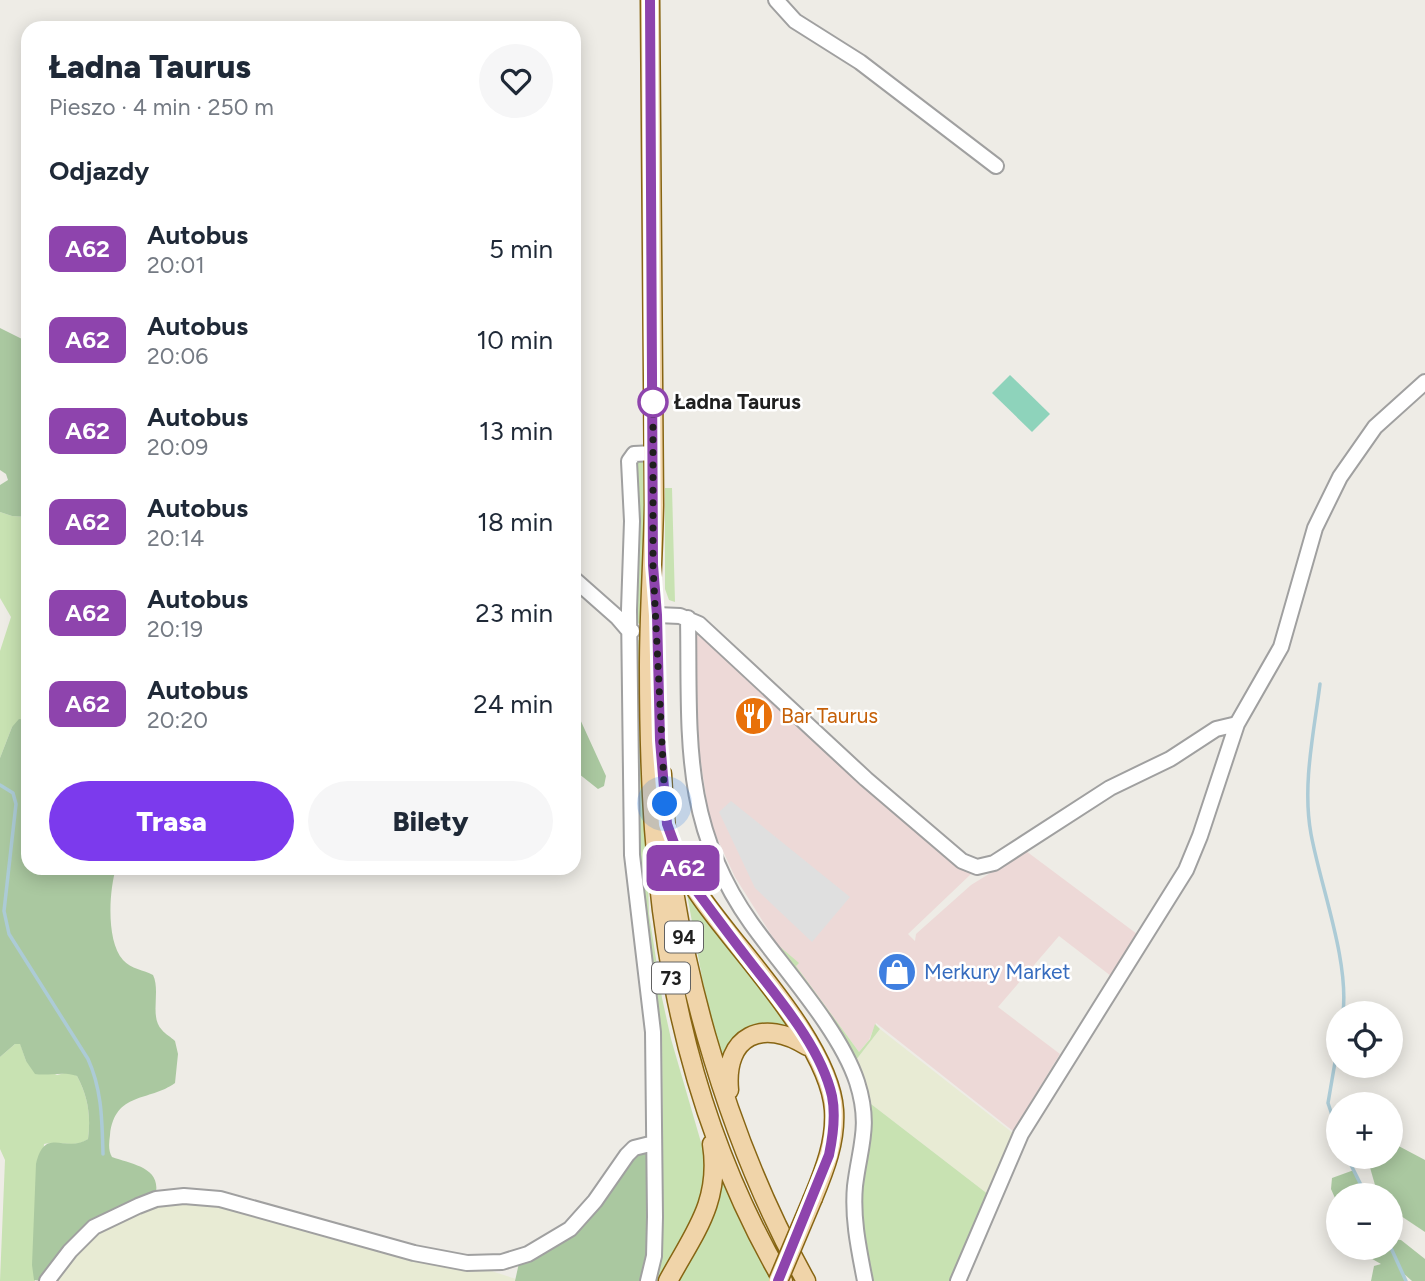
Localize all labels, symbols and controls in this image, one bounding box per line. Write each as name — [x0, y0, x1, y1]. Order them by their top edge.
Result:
button: heart — [479, 44, 553, 118]
text: Ładna Taurus — [49, 47, 251, 86]
text: Pieszo · 4 min · 250 m — [49, 93, 274, 121]
text: Odjazdy — [49, 155, 149, 187]
text: Autobus — [147, 219, 248, 251]
text: 5 min — [489, 233, 553, 265]
text: A62 — [65, 234, 110, 263]
text: 20:01 — [147, 251, 205, 279]
text: Autobus — [147, 310, 248, 342]
text: 10 min — [477, 324, 553, 356]
text: A62 — [65, 325, 110, 354]
text: 20:06 — [147, 342, 208, 370]
marker: Ładna Taurus — [638, 387, 668, 417]
place label: Ładna Taurus — [674, 389, 801, 414]
text: Autobus — [147, 401, 248, 433]
text: 13 min — [479, 415, 553, 447]
text: A62 — [65, 416, 110, 445]
text: 20:09 — [147, 433, 208, 461]
text: Autobus — [147, 492, 248, 524]
text: 18 min — [477, 506, 553, 538]
text: A62 — [65, 507, 110, 536]
text: 20:14 — [147, 524, 204, 552]
text: Autobus — [147, 583, 248, 615]
text: 23 min — [475, 597, 553, 629]
text: A62 — [65, 598, 110, 627]
text: 20:19 — [147, 615, 203, 643]
text: Autobus — [147, 674, 248, 706]
text: 24 min — [473, 688, 553, 720]
text: A62 — [65, 689, 110, 718]
restaurant icon: Bar Taurus — [733, 695, 775, 737]
place label: Bar Taurus — [781, 703, 878, 728]
text: 20:20 — [147, 706, 208, 734]
button: Trasa — [49, 781, 294, 861]
button: Bilety — [308, 781, 553, 861]
your location — [647, 786, 682, 821]
line badge: A62 — [643, 845, 723, 891]
text: A62 — [661, 853, 705, 882]
road number: 94 — [665, 922, 703, 953]
shop icon: Merkury Market — [876, 951, 918, 993]
place label: Merkury Market — [924, 959, 1071, 984]
road number: 73 — [652, 962, 690, 994]
map controls — [1326, 1001, 1403, 1260]
button: locate — [1326, 1001, 1403, 1078]
button: + — [1326, 1092, 1403, 1169]
button: − — [1326, 1183, 1403, 1260]

